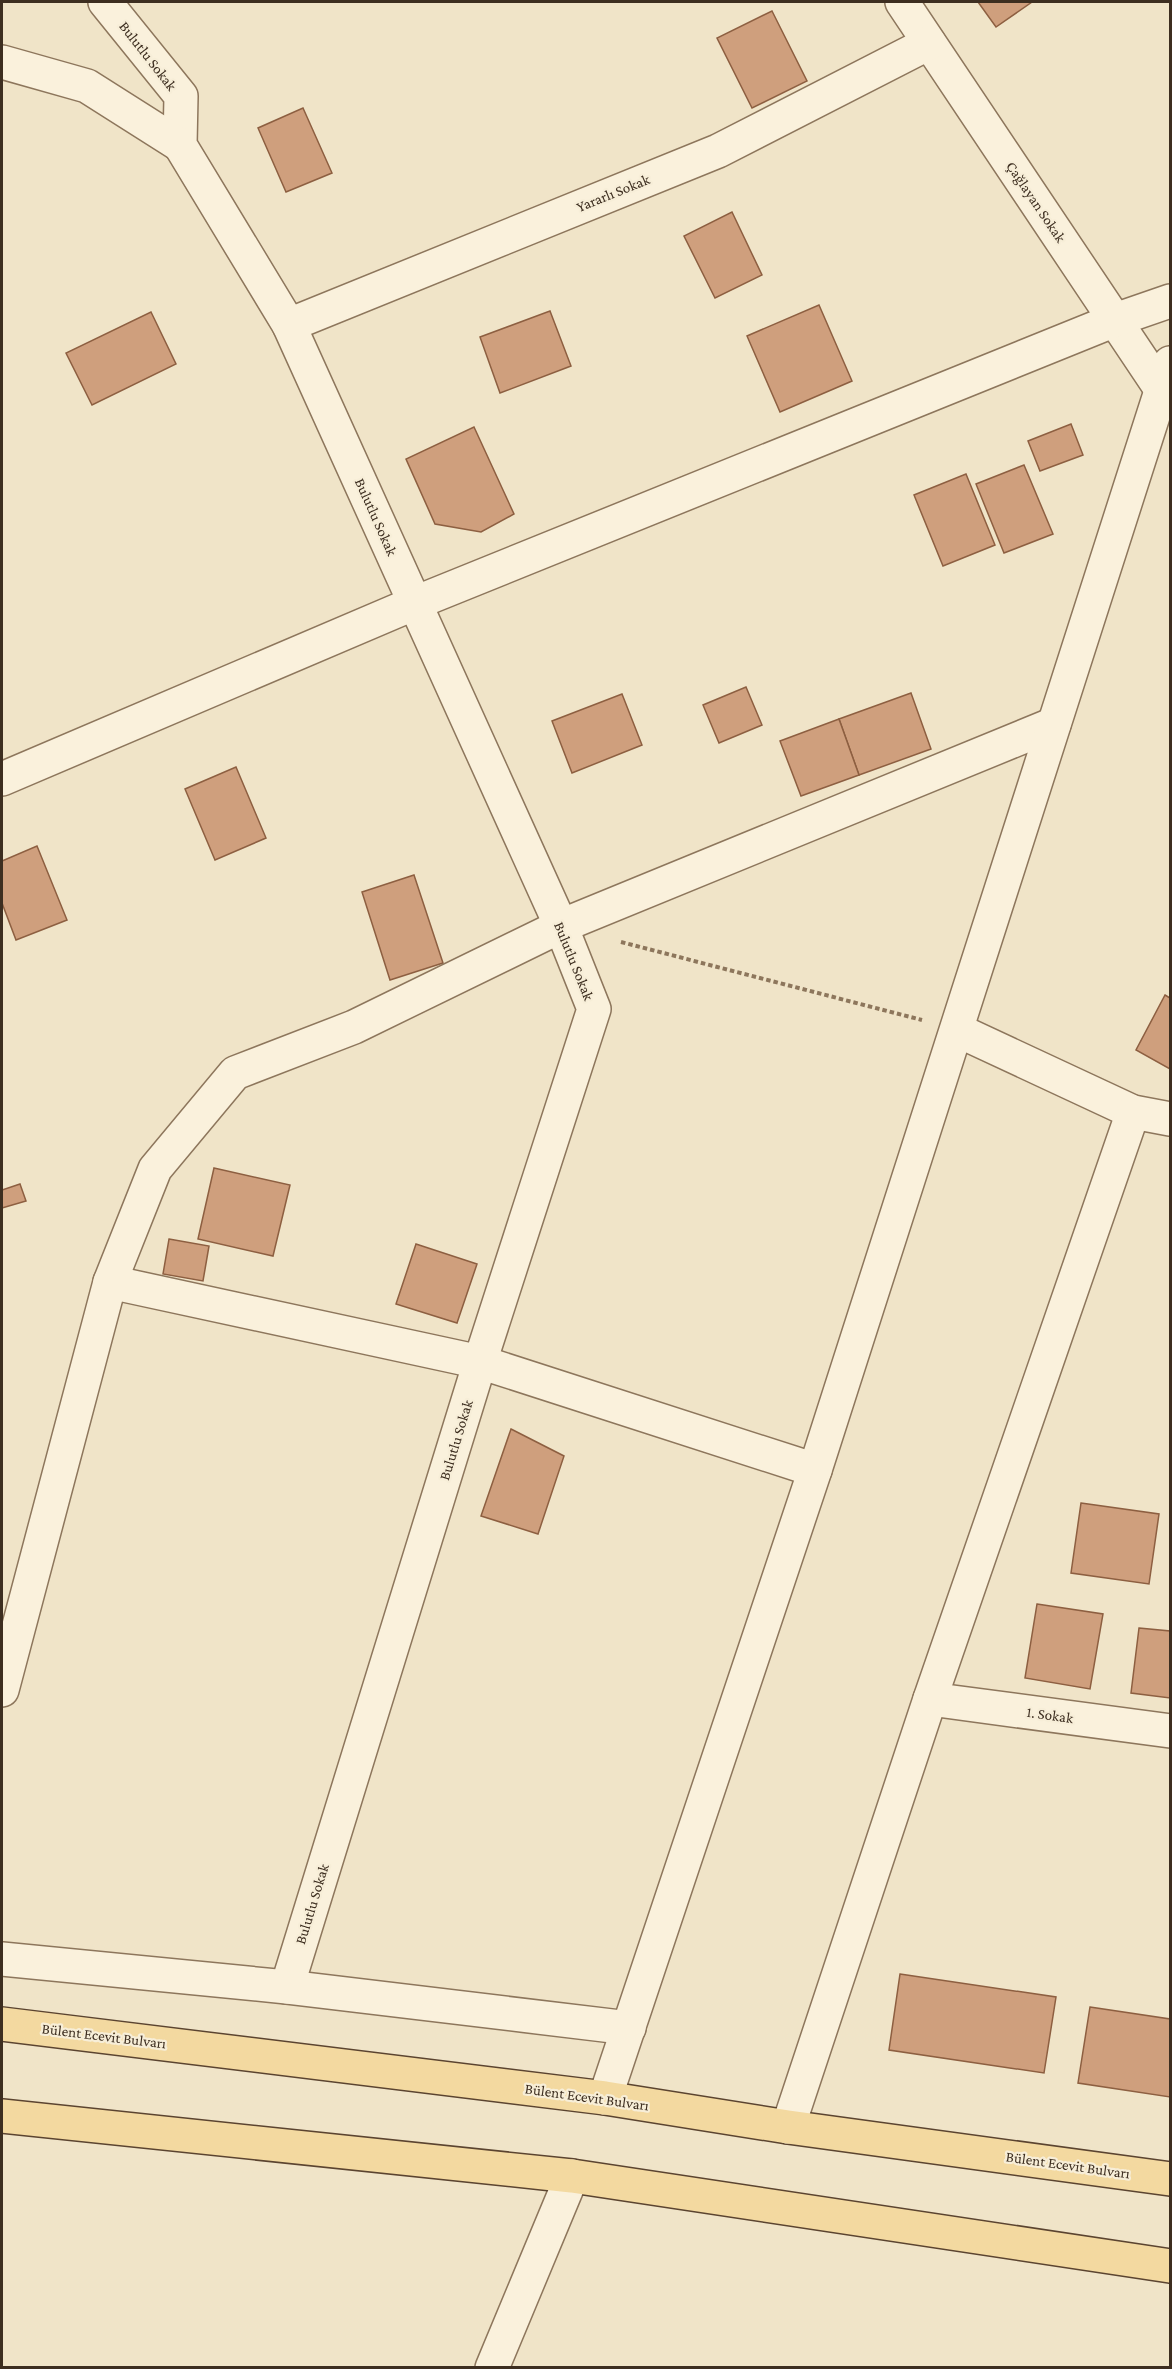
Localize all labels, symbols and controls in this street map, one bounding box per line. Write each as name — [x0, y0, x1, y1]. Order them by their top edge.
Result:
street label: Bulutlu Sokak — [116, 18, 180, 94]
street label: Çağlayan Sokak — [1002, 159, 1069, 247]
street label: Yararlı Sokak — [574, 171, 653, 215]
street label: Bulutlu Sokak — [352, 476, 401, 559]
street label: Bulutlu Sokak — [551, 919, 597, 1003]
street label: Bulutlu Sokak — [436, 1397, 476, 1482]
street label: 1. Sokak — [1026, 1704, 1075, 1726]
street label: Bulutlu Sokak — [292, 1861, 332, 1946]
street label: Bülent Ecevit Bulvarı — [41, 2020, 167, 2052]
street label: Bülent Ecevit Bulvarı — [524, 2080, 650, 2114]
street label: Bülent Ecevit Bulvarı — [1005, 2148, 1131, 2182]

